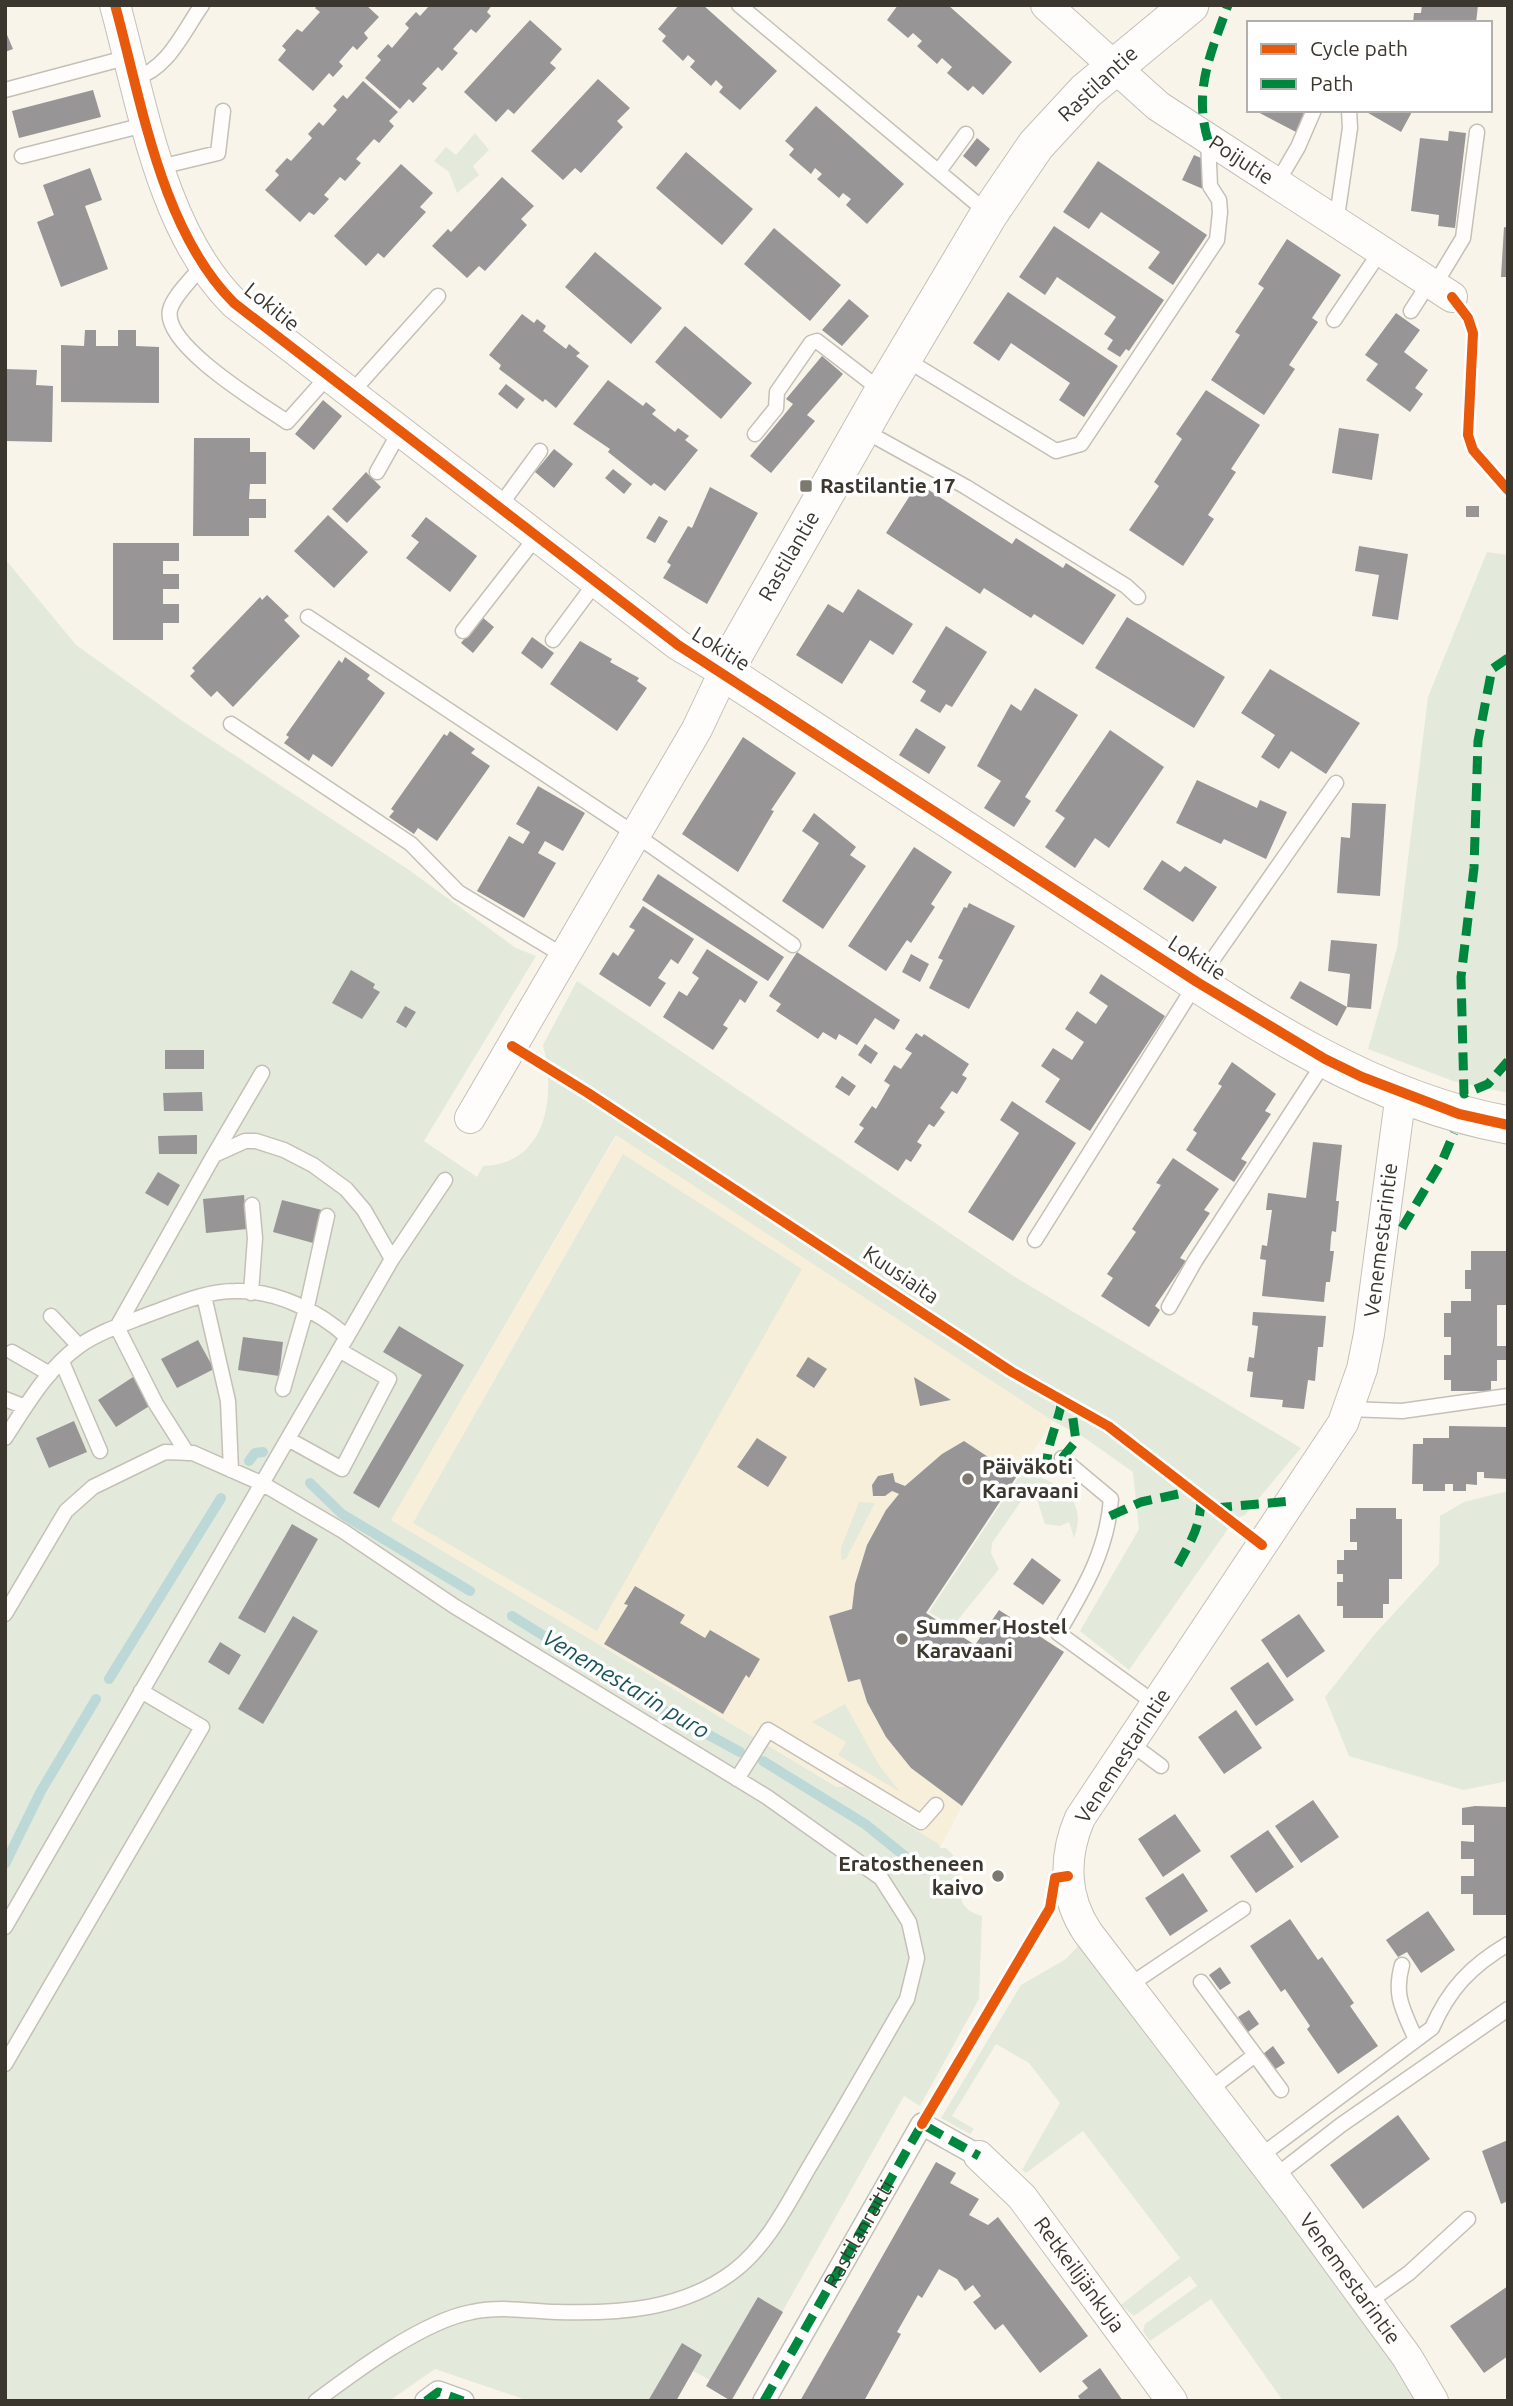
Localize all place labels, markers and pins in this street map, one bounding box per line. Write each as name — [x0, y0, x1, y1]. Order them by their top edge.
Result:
place label: Rastilantie 17 — [820, 473, 956, 497]
marker: Rastilantie 17 — [798, 478, 814, 494]
place label: Päiväkoti Karavaani — [982, 1454, 1079, 1502]
marker: Päiväkoti Karavaani — [960, 1471, 976, 1487]
place label: Summer Hostel Karavaani — [916, 1614, 1067, 1662]
marker: Summer Hostel Karavaani — [894, 1631, 910, 1647]
place label: Eratostheneen kaivo — [838, 1851, 984, 1899]
marker: Eratostheneen kaivo — [990, 1868, 1006, 1884]

